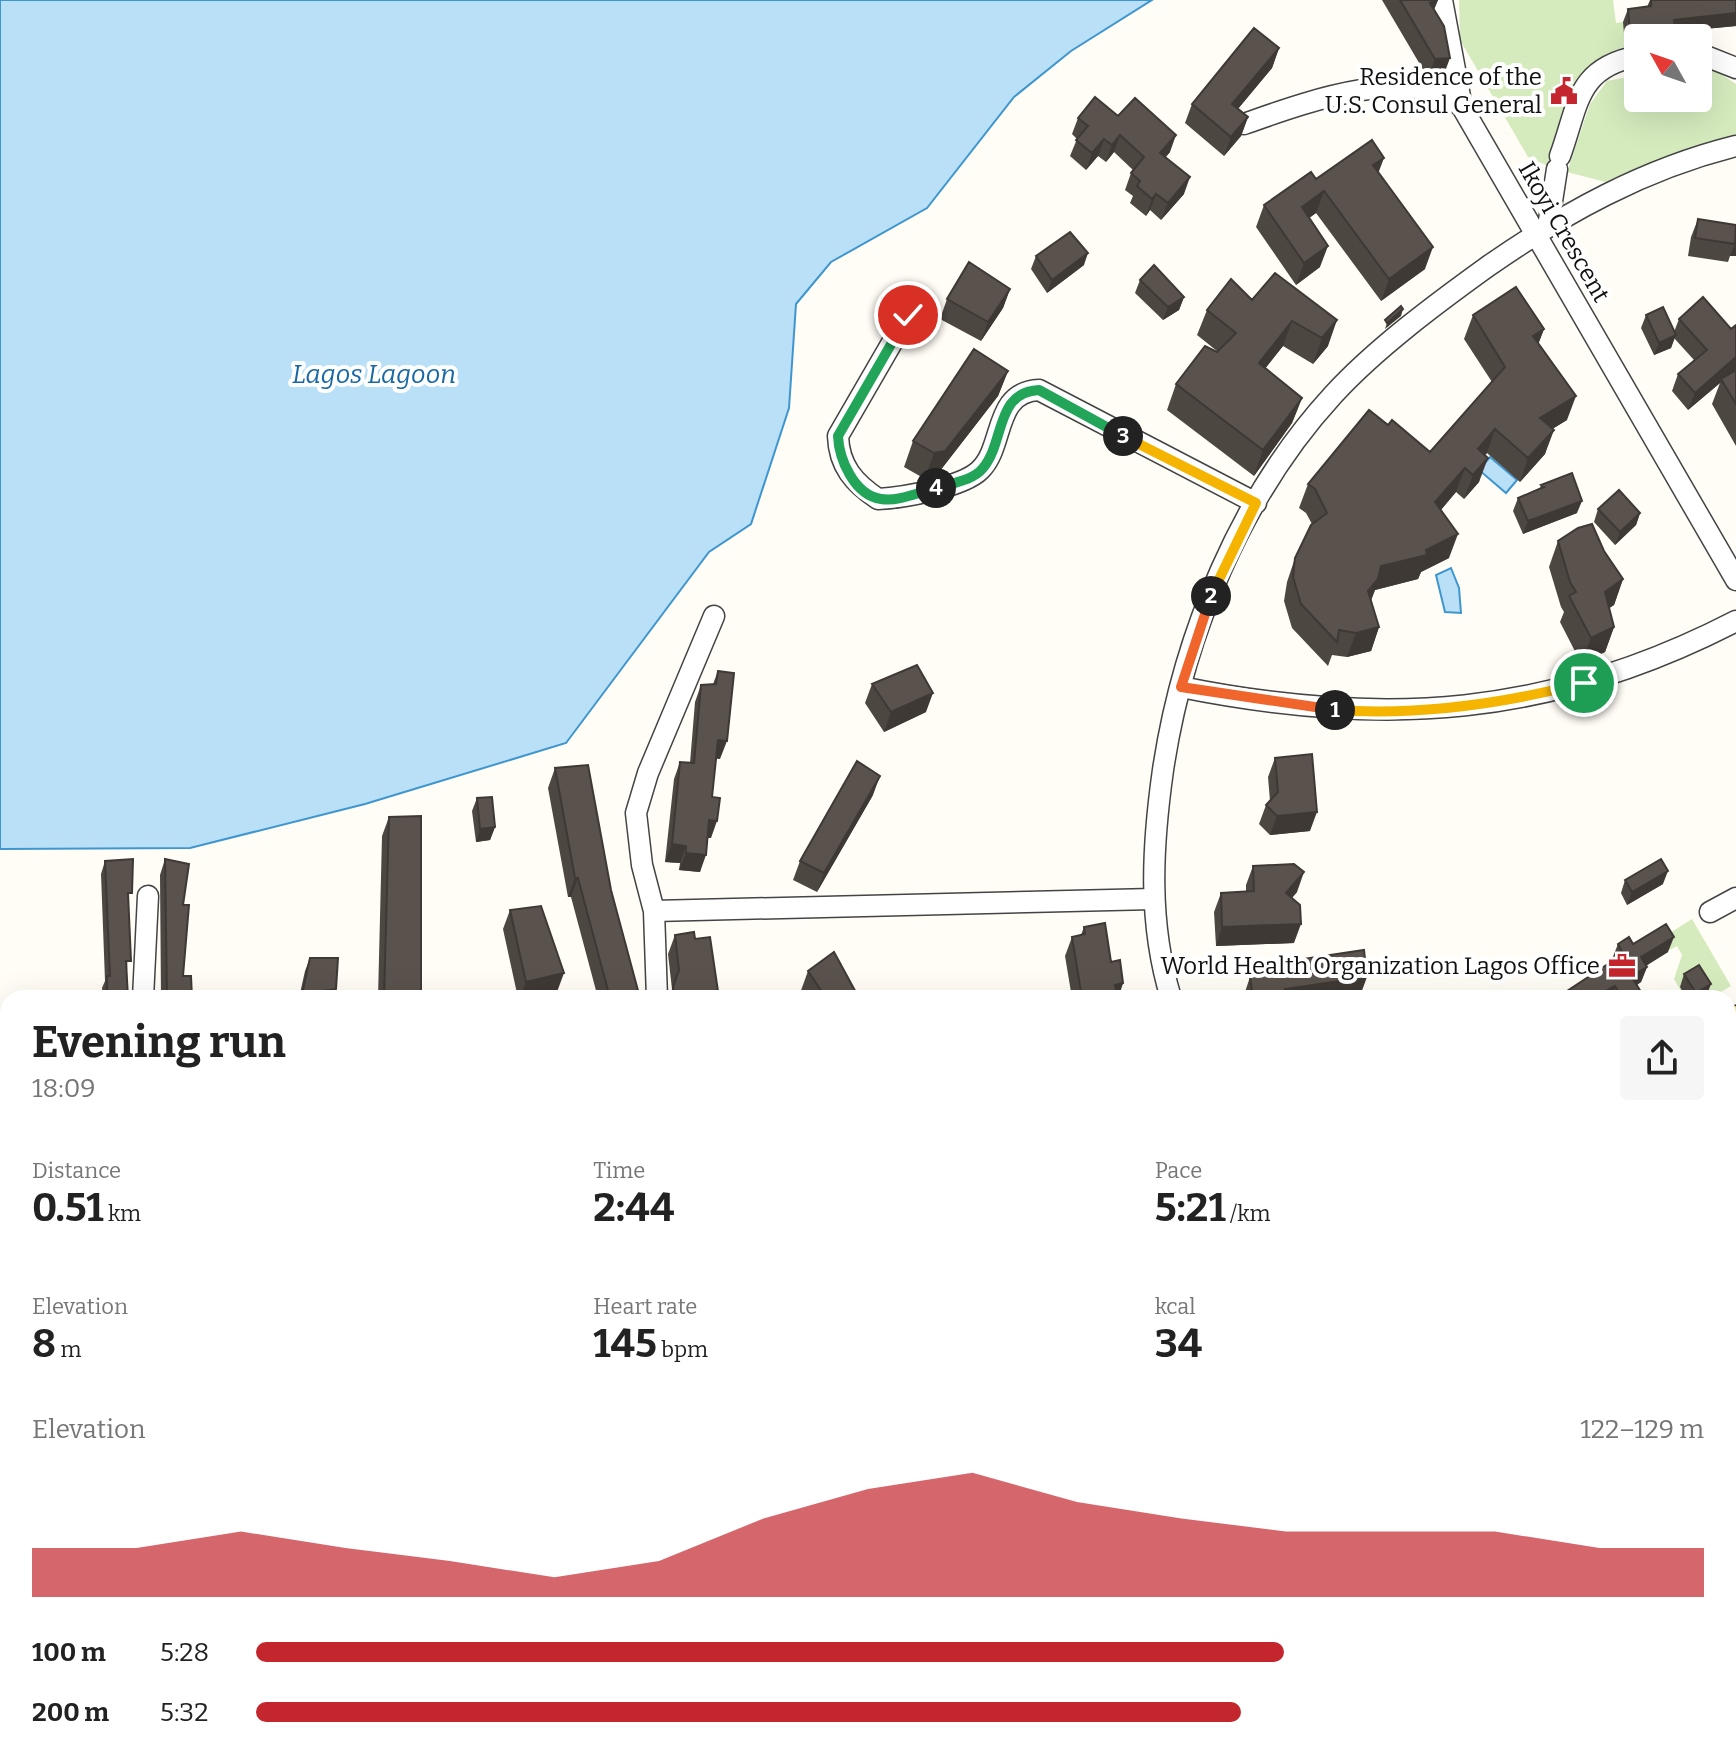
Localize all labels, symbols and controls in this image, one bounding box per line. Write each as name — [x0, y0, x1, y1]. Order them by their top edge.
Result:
north arrow — [1624, 24, 1712, 112]
map controls — [1624, 24, 1712, 112]
place label: Residence of the U.S. Consul General — [1325, 63, 1542, 119]
public building icon: Residence of the U.S. Consul General — [1549, 76, 1579, 106]
street label: Ikoyi Crescent — [1513, 157, 1616, 307]
pin — [874, 281, 942, 349]
icon: check — [886, 293, 930, 337]
water label: Lagos Lagoon — [292, 359, 456, 390]
pin: 3 — [1103, 416, 1143, 456]
text: 3 — [1117, 422, 1129, 449]
pin: 4 — [916, 468, 956, 508]
text: 4 — [929, 474, 943, 501]
pin: 2 — [1191, 576, 1231, 616]
text: 2 — [1205, 582, 1217, 609]
pin — [1550, 649, 1618, 717]
icon: arrive — [1562, 661, 1606, 705]
pin: 1 — [1315, 690, 1355, 730]
text: 1 — [1330, 696, 1340, 723]
office icon: World Health Organization Lagos Office — [1607, 951, 1637, 981]
place label: World Health Organization Lagos Office — [1161, 952, 1600, 980]
text: Evening run — [32, 1016, 286, 1069]
button: share — [1620, 1016, 1704, 1100]
text: 18:09 — [32, 1073, 96, 1104]
text: Distance — [32, 1157, 121, 1184]
text: Time — [593, 1157, 645, 1184]
text: Pace — [1155, 1157, 1202, 1184]
text: 0.51 — [32, 1184, 103, 1232]
text: 2:44 — [593, 1184, 674, 1232]
text: 5:21 — [1155, 1184, 1226, 1232]
text: km — [103, 1200, 141, 1227]
text: /km — [1226, 1200, 1270, 1227]
text: Elevation — [32, 1293, 128, 1320]
text: Heart rate — [593, 1293, 697, 1320]
text: kcal — [1155, 1293, 1196, 1320]
text: 8 — [32, 1320, 56, 1368]
text: 145 — [593, 1320, 657, 1368]
text: 34 — [1155, 1320, 1202, 1368]
text: m — [56, 1336, 81, 1363]
text: bpm — [657, 1336, 708, 1363]
text: Elevation — [32, 1414, 145, 1445]
text: 122–129 m — [1580, 1414, 1704, 1445]
text: 100 m — [32, 1637, 106, 1668]
text: 5:28 — [160, 1637, 209, 1668]
text: 200 m — [32, 1697, 109, 1728]
text: 5:32 — [160, 1697, 208, 1728]

